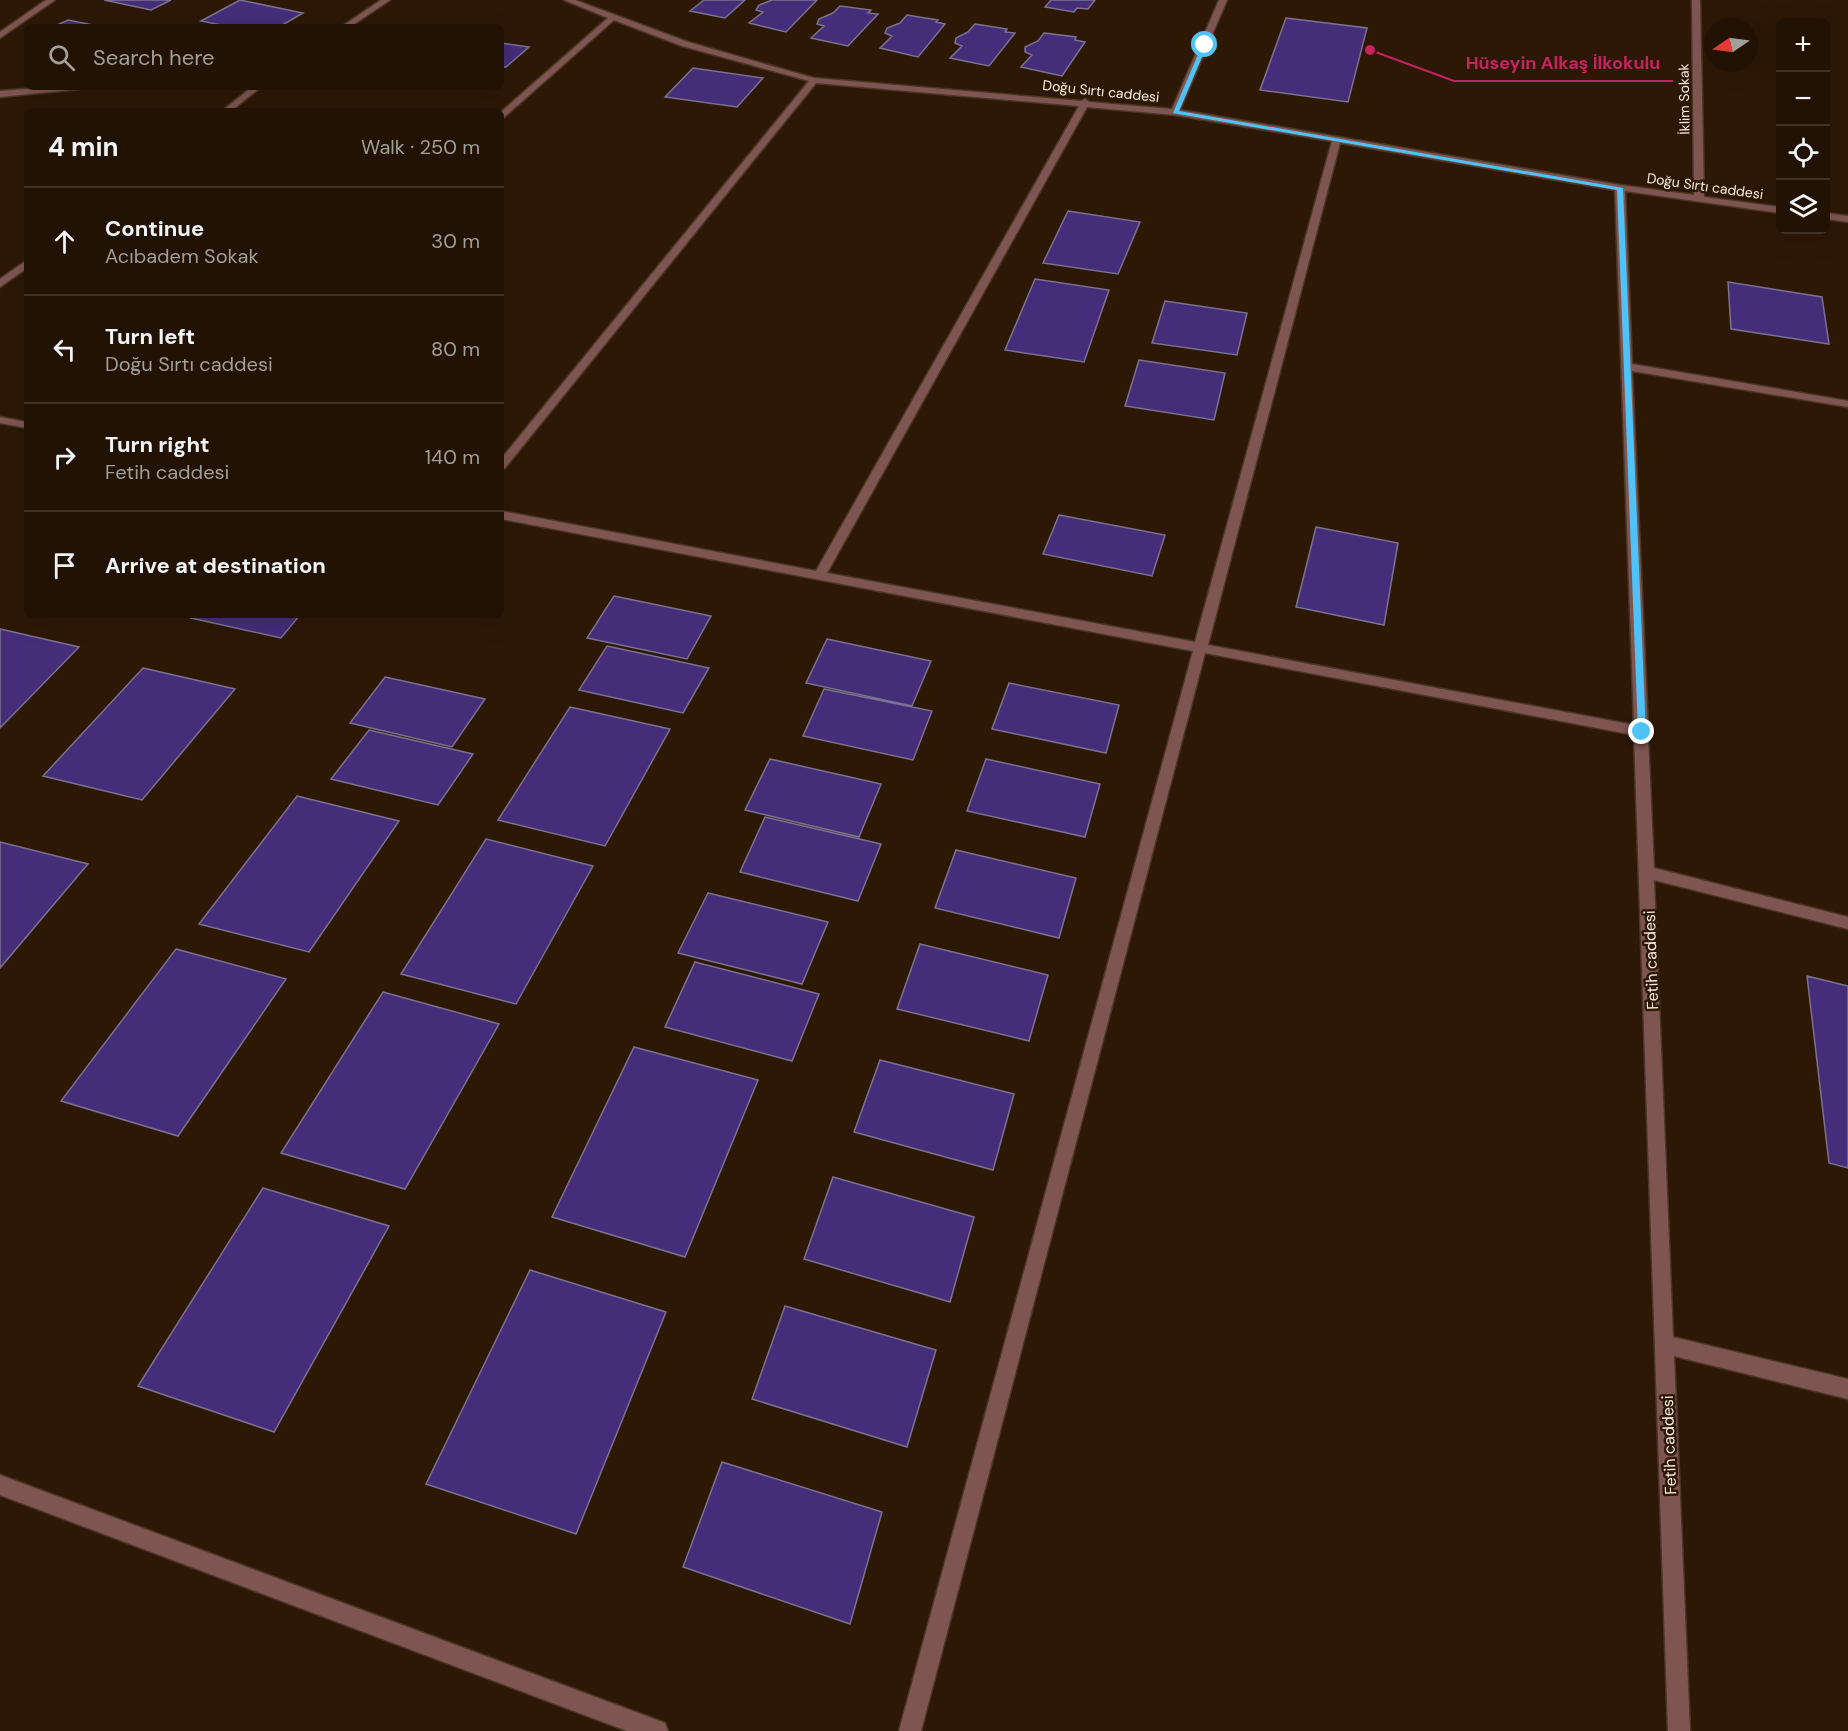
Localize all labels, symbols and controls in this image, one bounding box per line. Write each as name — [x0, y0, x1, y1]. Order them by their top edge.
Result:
north arrow — [1704, 18, 1758, 72]
map controls — [1776, 18, 1830, 234]
button: + — [1776, 18, 1830, 72]
search box — [24, 24, 504, 90]
route start — [1191, 31, 1217, 57]
icon: search — [45, 41, 78, 74]
text: Search here — [93, 43, 214, 72]
callout: Hüseyin Alkaş İlkokulu — [1454, 45, 1673, 81]
text: Hüseyin Alkaş İlkokulu — [1466, 51, 1660, 75]
street label: İklim Sokak — [1674, 63, 1694, 135]
button: − — [1776, 72, 1830, 126]
street label: Doğu Sırtı caddesi — [1042, 76, 1160, 106]
button: locate — [1776, 126, 1830, 180]
text: 4 min — [48, 130, 119, 164]
text: Walk · 250 m — [361, 134, 480, 160]
street label: Doğu Sırtı caddesi — [1646, 169, 1764, 203]
button: layers — [1776, 180, 1830, 234]
text: Continue — [105, 214, 204, 243]
icon: ahead — [48, 225, 81, 258]
text: 30 m — [431, 228, 480, 254]
text: Acıbadem Sokak — [105, 243, 259, 269]
text: Turn left — [105, 322, 195, 351]
icon: left — [48, 333, 81, 366]
text: 80 m — [431, 336, 480, 362]
text: Doğu Sırtı caddesi — [105, 351, 273, 377]
text: Turn right — [105, 430, 210, 459]
icon: right — [48, 441, 81, 474]
text: 140 m — [425, 444, 480, 470]
text: Fetih caddesi — [105, 459, 229, 485]
icon: arrive — [48, 549, 81, 582]
text: Arrive at destination — [105, 551, 326, 580]
route end — [1628, 718, 1654, 744]
street label: Fetih caddesi — [1639, 910, 1663, 1010]
street label: Fetih caddesi — [1657, 1395, 1681, 1495]

